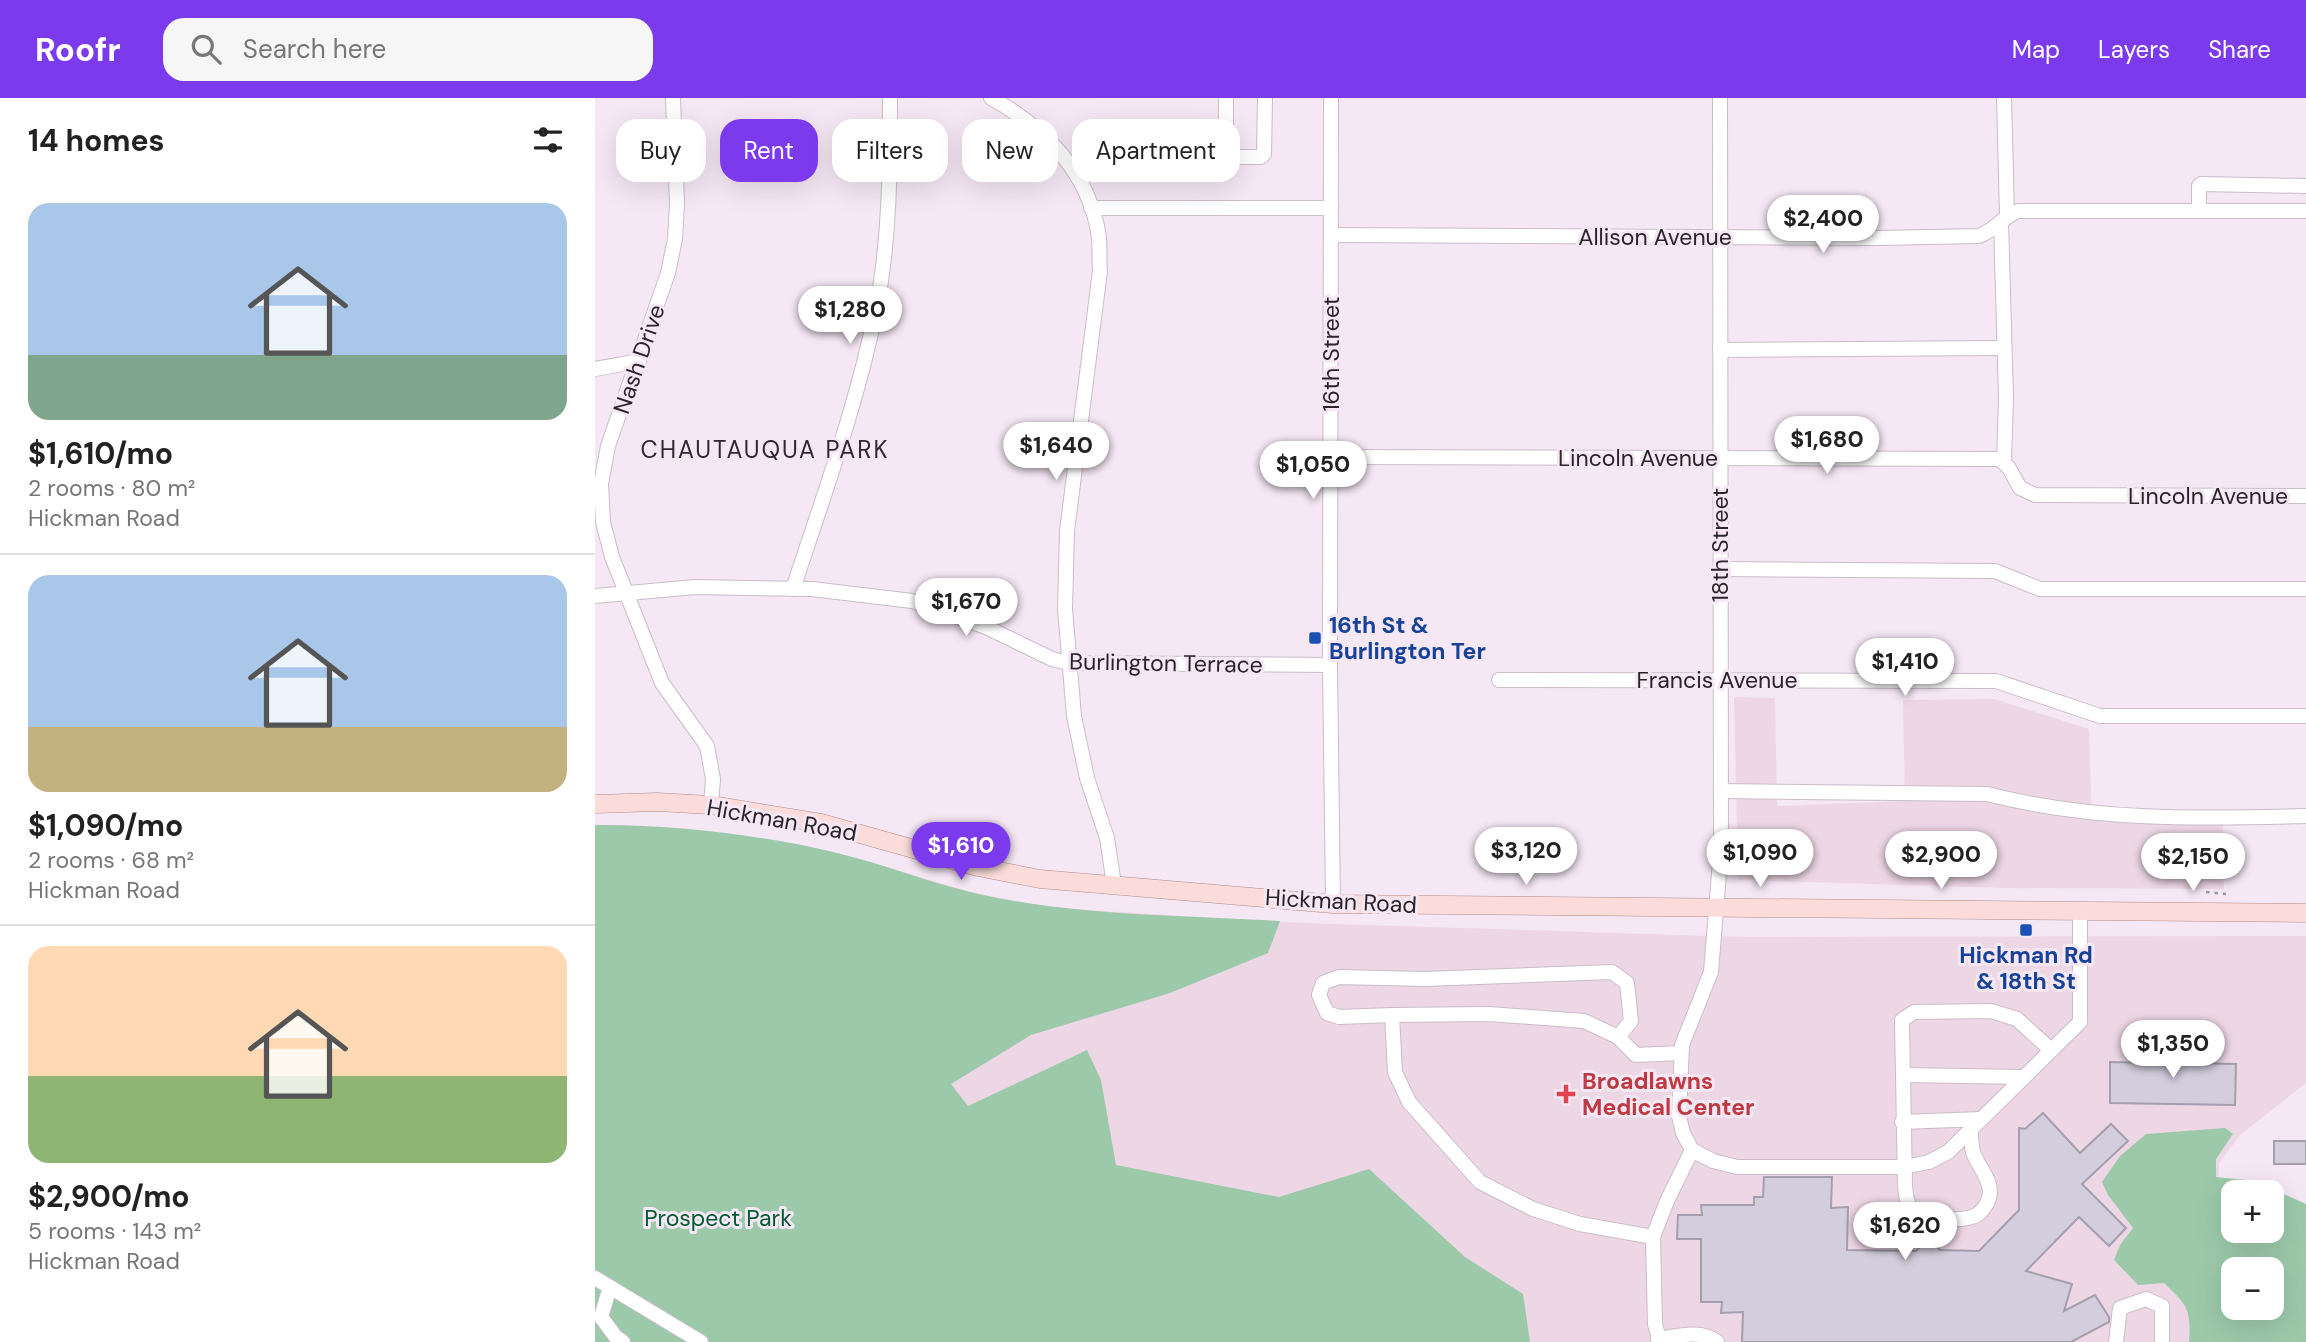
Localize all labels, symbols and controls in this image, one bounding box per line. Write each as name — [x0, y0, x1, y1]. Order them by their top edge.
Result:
search box — [163, 18, 653, 81]
text: Roofr — [35, 28, 121, 71]
icon: search — [187, 30, 225, 68]
text: Search here — [243, 32, 386, 66]
text: Map — [2012, 34, 2060, 65]
text: Layers — [2098, 34, 2170, 65]
text: Share — [2208, 34, 2271, 65]
chip: Buy — [616, 119, 706, 182]
chip: Rent — [720, 119, 818, 182]
chip: Filters — [832, 119, 948, 182]
chip: New — [962, 119, 1058, 182]
chip: Apartment — [1072, 119, 1240, 182]
text: 14 homes — [28, 121, 165, 160]
icon: filters — [529, 121, 567, 159]
pin: $2,400 — [1766, 195, 1880, 255]
text: $2,400 — [1783, 203, 1863, 233]
street label: Allison Avenue — [1578, 222, 1732, 252]
icon: home — [235, 248, 361, 374]
pin: $1,280 — [793, 286, 907, 346]
text: $1,280 — [814, 294, 886, 324]
street label: 16th Street — [1316, 296, 1346, 412]
street label: Nash Drive — [606, 300, 672, 418]
pin: $1,680 — [1770, 416, 1884, 476]
pin: $1,640 — [999, 422, 1113, 482]
text: $1,680 — [1790, 424, 1864, 454]
text: $1,640 — [1019, 430, 1093, 460]
text: $1,610/mo — [28, 434, 173, 473]
district label: CHAUTAUQUA PARK — [641, 434, 889, 465]
pin: $1,050 — [1256, 442, 1370, 501]
street label: Lincoln Avenue — [1558, 443, 1718, 473]
text: $1,050 — [1276, 449, 1350, 479]
text: 2 rooms · 80 m² — [28, 473, 195, 503]
street label: Lincoln Avenue — [2128, 481, 2288, 511]
street label: 18th Street — [1705, 488, 1735, 602]
text: Hickman Road — [28, 503, 180, 533]
pin: $1,670 — [909, 578, 1023, 638]
text: $1,670 — [931, 586, 1001, 616]
place label: 16th St & Burlington Ter — [1329, 610, 1486, 666]
icon: home — [235, 620, 361, 746]
marker: 16th St & Burlington Ter — [1307, 630, 1323, 646]
pin: $1,410 — [1848, 638, 1962, 698]
street label: Burlington Terrace — [1069, 646, 1263, 680]
text: $1,410 — [1871, 646, 1939, 676]
street label: Francis Avenue — [1636, 665, 1798, 695]
street label: Hickman Road — [705, 792, 859, 848]
text: $1,090/mo — [28, 806, 183, 845]
pin: $1,610 — [904, 822, 1018, 882]
pin: $3,120 — [1469, 828, 1583, 887]
text: $1,610 — [927, 830, 995, 860]
pin: $1,090 — [1703, 830, 1817, 889]
pin: $2,900 — [1884, 832, 1998, 891]
pin: $2,150 — [2136, 834, 2250, 893]
text: $3,120 — [1490, 835, 1562, 865]
text: $1,090 — [1723, 837, 1797, 867]
text: $2,900 — [1901, 839, 1981, 869]
text: $2,150 — [2157, 841, 2229, 871]
text: 2 rooms · 68 m² — [28, 845, 194, 875]
text: Hickman Road — [28, 875, 180, 905]
street label: Hickman Road — [1264, 882, 1418, 920]
marker: Hickman Rd & 18th St — [2018, 922, 2034, 938]
place label: Hickman Rd & 18th St — [1959, 940, 2093, 996]
icon: home — [235, 991, 361, 1117]
pin: $1,350 — [2116, 1020, 2230, 1080]
text: $1,350 — [2137, 1028, 2209, 1058]
place label: Broadlawns Medical Center — [1582, 1066, 1755, 1122]
marker: Broadlawns Medical Center — [1556, 1084, 1576, 1104]
text: $2,900/mo — [28, 1177, 190, 1216]
map controls — [2221, 1180, 2284, 1320]
button: + — [2221, 1180, 2284, 1243]
pin: $1,620 — [1848, 1202, 1962, 1262]
park label: Prospect Park — [644, 1203, 792, 1233]
text: $1,620 — [1869, 1210, 1941, 1240]
text: 5 rooms · 143 m² — [28, 1216, 201, 1246]
text: Hickman Road — [28, 1246, 180, 1276]
button: − — [2221, 1257, 2284, 1320]

